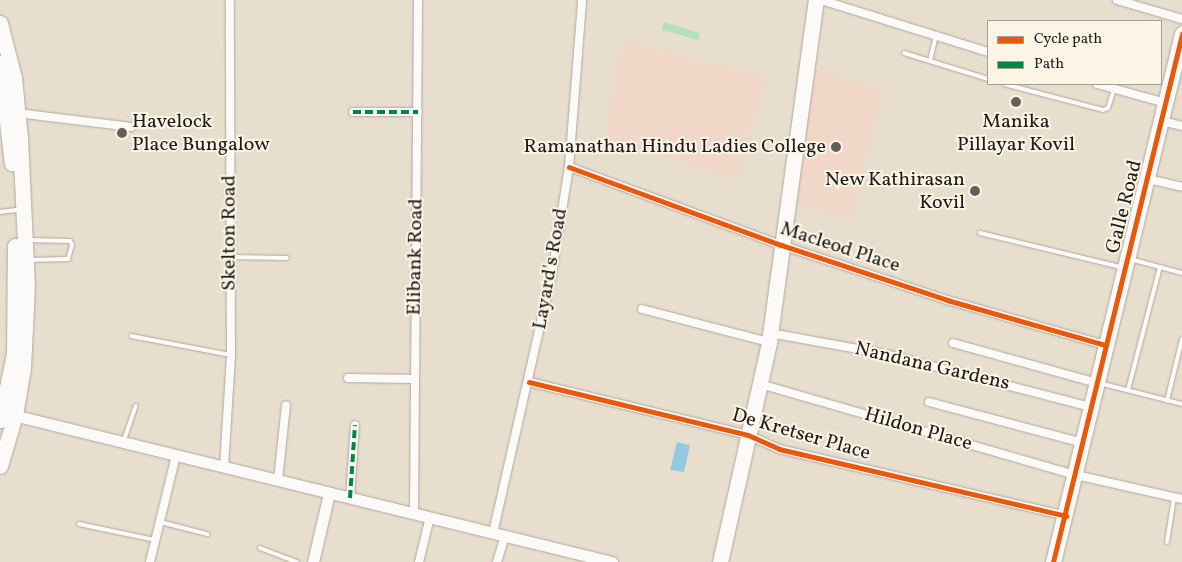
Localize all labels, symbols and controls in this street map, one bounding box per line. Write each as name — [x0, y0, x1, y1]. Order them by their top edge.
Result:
legend — [987, 20, 1162, 85]
text: Cycle path — [1034, 29, 1102, 50]
text: Path — [1034, 54, 1064, 75]
marker: Manika Pillayar Kovil — [1010, 96, 1022, 108]
place label: Havelock Place Bungalow — [132, 110, 270, 157]
place label: Manika Pillayar Kovil — [957, 110, 1075, 157]
marker: Havelock Place Bungalow — [116, 127, 128, 139]
place label: Ramanathan Hindu Ladies College — [524, 135, 826, 159]
marker: Ramanathan Hindu Ladies College — [830, 141, 842, 153]
street label: Galle Road — [1102, 158, 1148, 256]
place label: New Kathirasan Kovil — [824, 168, 965, 215]
street label: Skelton Road — [218, 175, 242, 291]
marker: New Kathirasan Kovil — [969, 185, 981, 197]
street label: Elibank Road — [403, 198, 429, 316]
street label: Layard's Road — [529, 207, 573, 331]
street label: Macleod Place — [777, 217, 903, 279]
street label: Nandana Gardens — [852, 338, 1012, 396]
street label: Hildon Place — [861, 403, 975, 457]
street label: De Kretser Place — [729, 404, 873, 466]

